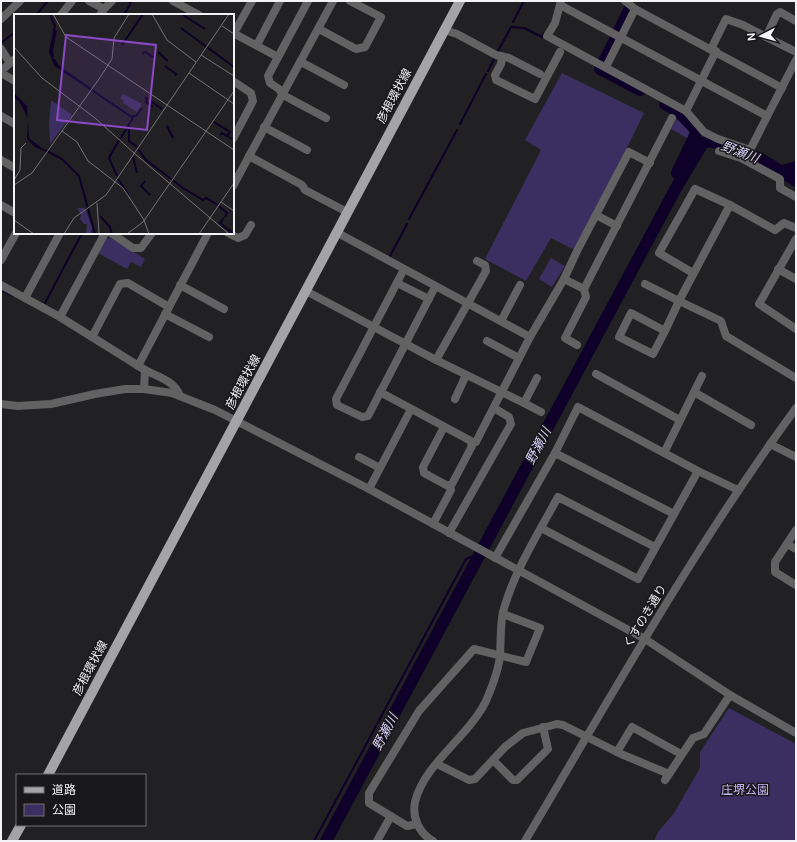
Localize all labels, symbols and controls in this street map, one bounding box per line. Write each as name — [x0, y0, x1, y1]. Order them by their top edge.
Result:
inset map — [14, 14, 234, 234]
north arrow — [741, 16, 781, 56]
text: N — [744, 32, 758, 42]
street label: 彦根環状線 — [373, 66, 415, 126]
water label: 野瀬川 — [719, 137, 763, 168]
street label: 彦根環状線 — [222, 352, 264, 412]
water label: 野瀬川 — [521, 423, 556, 467]
street label: くすのき通り — [620, 581, 670, 651]
street label: 彦根環状線 — [69, 638, 111, 698]
water label: 野瀬川 — [368, 709, 403, 753]
legend — [16, 774, 146, 826]
text: 道路 — [52, 782, 76, 798]
park label: 庄堺公園 — [721, 782, 769, 798]
text: 公園 — [52, 802, 76, 818]

